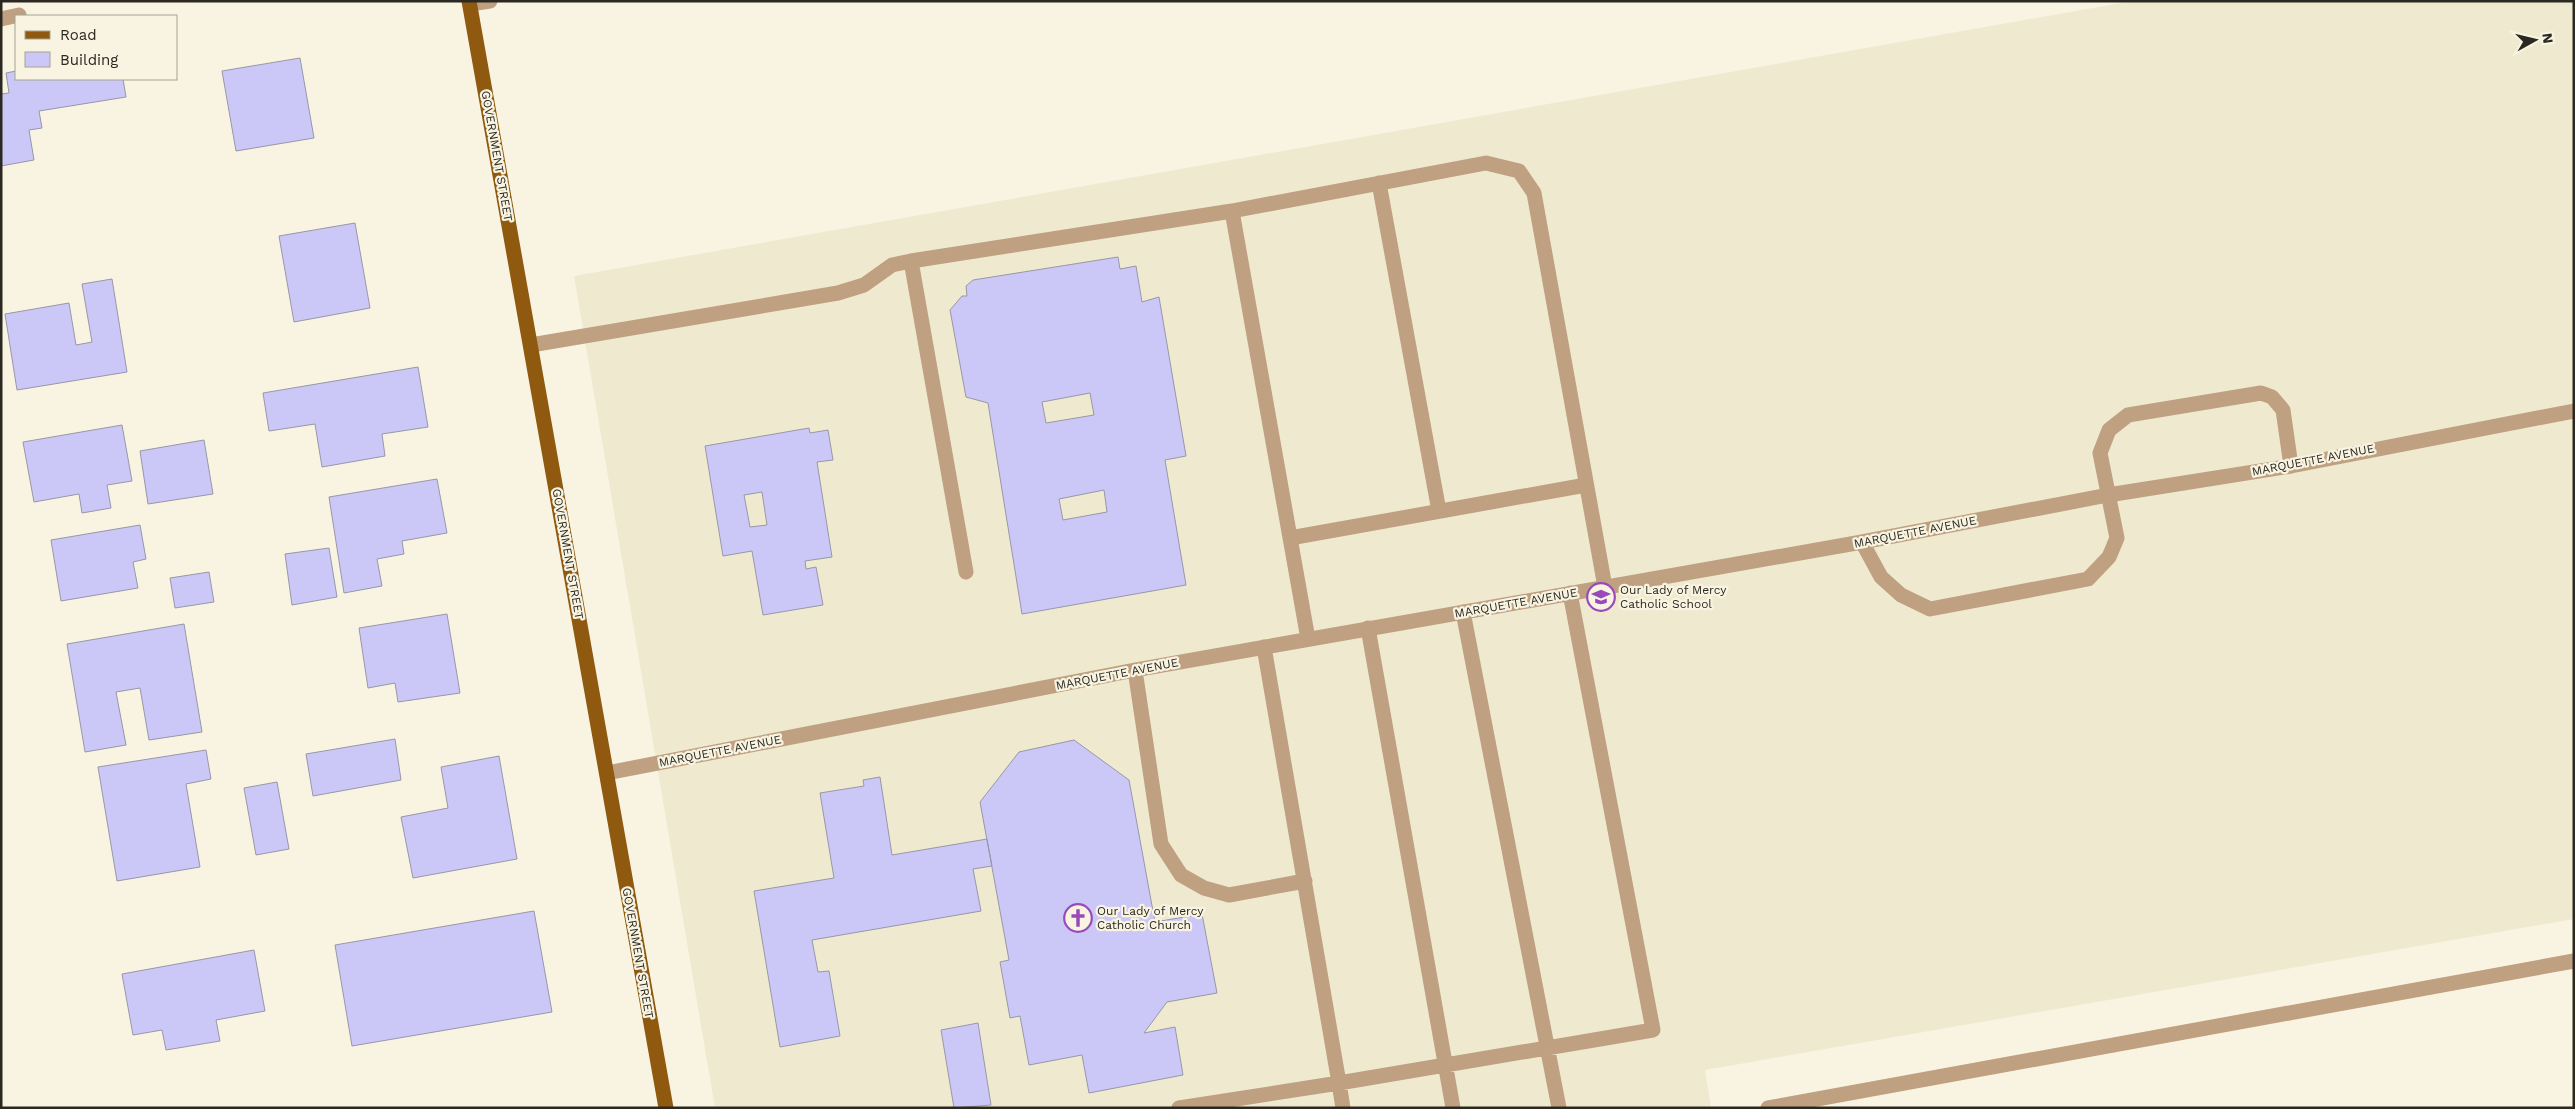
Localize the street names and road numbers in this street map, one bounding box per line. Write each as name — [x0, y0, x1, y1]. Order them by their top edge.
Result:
street label: GOVERNMENT STREET — [479, 90, 515, 222]
street label: MARQUETTE AVENUE — [2251, 441, 2376, 479]
street label: GOVERNMENT STREET — [550, 488, 586, 620]
street label: MARQUETTE AVENUE — [1853, 513, 1978, 551]
street label: MARQUETTE AVENUE — [1453, 585, 1579, 621]
street label: MARQUETTE AVENUE — [1055, 655, 1180, 693]
street label: MARQUETTE AVENUE — [658, 732, 783, 770]
street label: GOVERNMENT STREET — [620, 887, 656, 1019]

